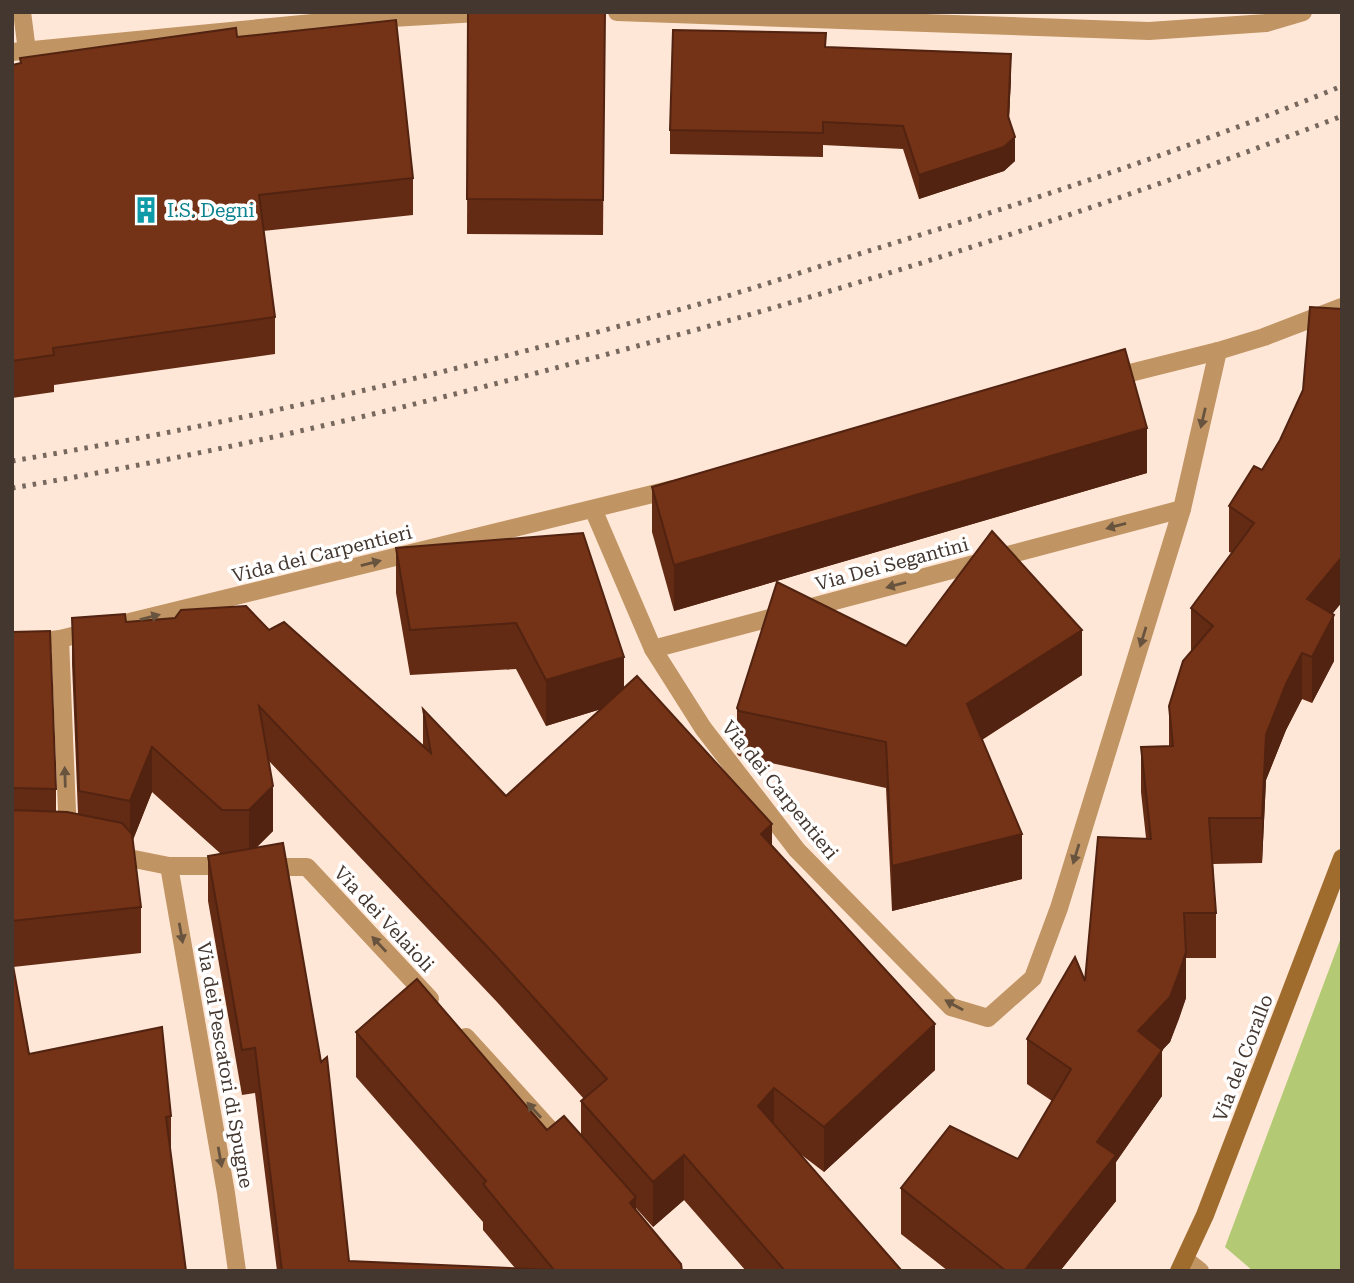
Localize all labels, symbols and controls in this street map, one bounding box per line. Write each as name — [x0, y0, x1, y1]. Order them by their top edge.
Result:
building icon: I.S. Degni — [131, 195, 161, 225]
place label: I.S. Degni — [167, 199, 254, 222]
one-way arrow — [1197, 407, 1208, 429]
street label: Vida dei Carpentieri — [230, 521, 414, 587]
one-way arrow — [1105, 522, 1126, 532]
street label: Via Dei Segantini — [813, 533, 971, 595]
one-way arrow — [360, 557, 382, 568]
one-way arrow — [885, 580, 907, 591]
one-way arrow — [139, 611, 161, 622]
one-way arrow — [1137, 627, 1147, 648]
street label: Via dei Carpentieri — [717, 716, 843, 864]
one-way arrow — [60, 766, 71, 788]
one-way arrow — [1070, 844, 1080, 865]
street label: Via dei Velaioli — [329, 861, 439, 977]
one-way arrow — [176, 922, 187, 944]
one-way arrow — [371, 936, 387, 953]
street label: Via dei Pescatori di Spugne — [192, 940, 258, 1190]
street label: Via del Corallo — [1208, 991, 1278, 1125]
one-way arrow — [945, 999, 964, 1011]
one-way arrow — [526, 1102, 542, 1119]
one-way arrow — [214, 1146, 225, 1168]

